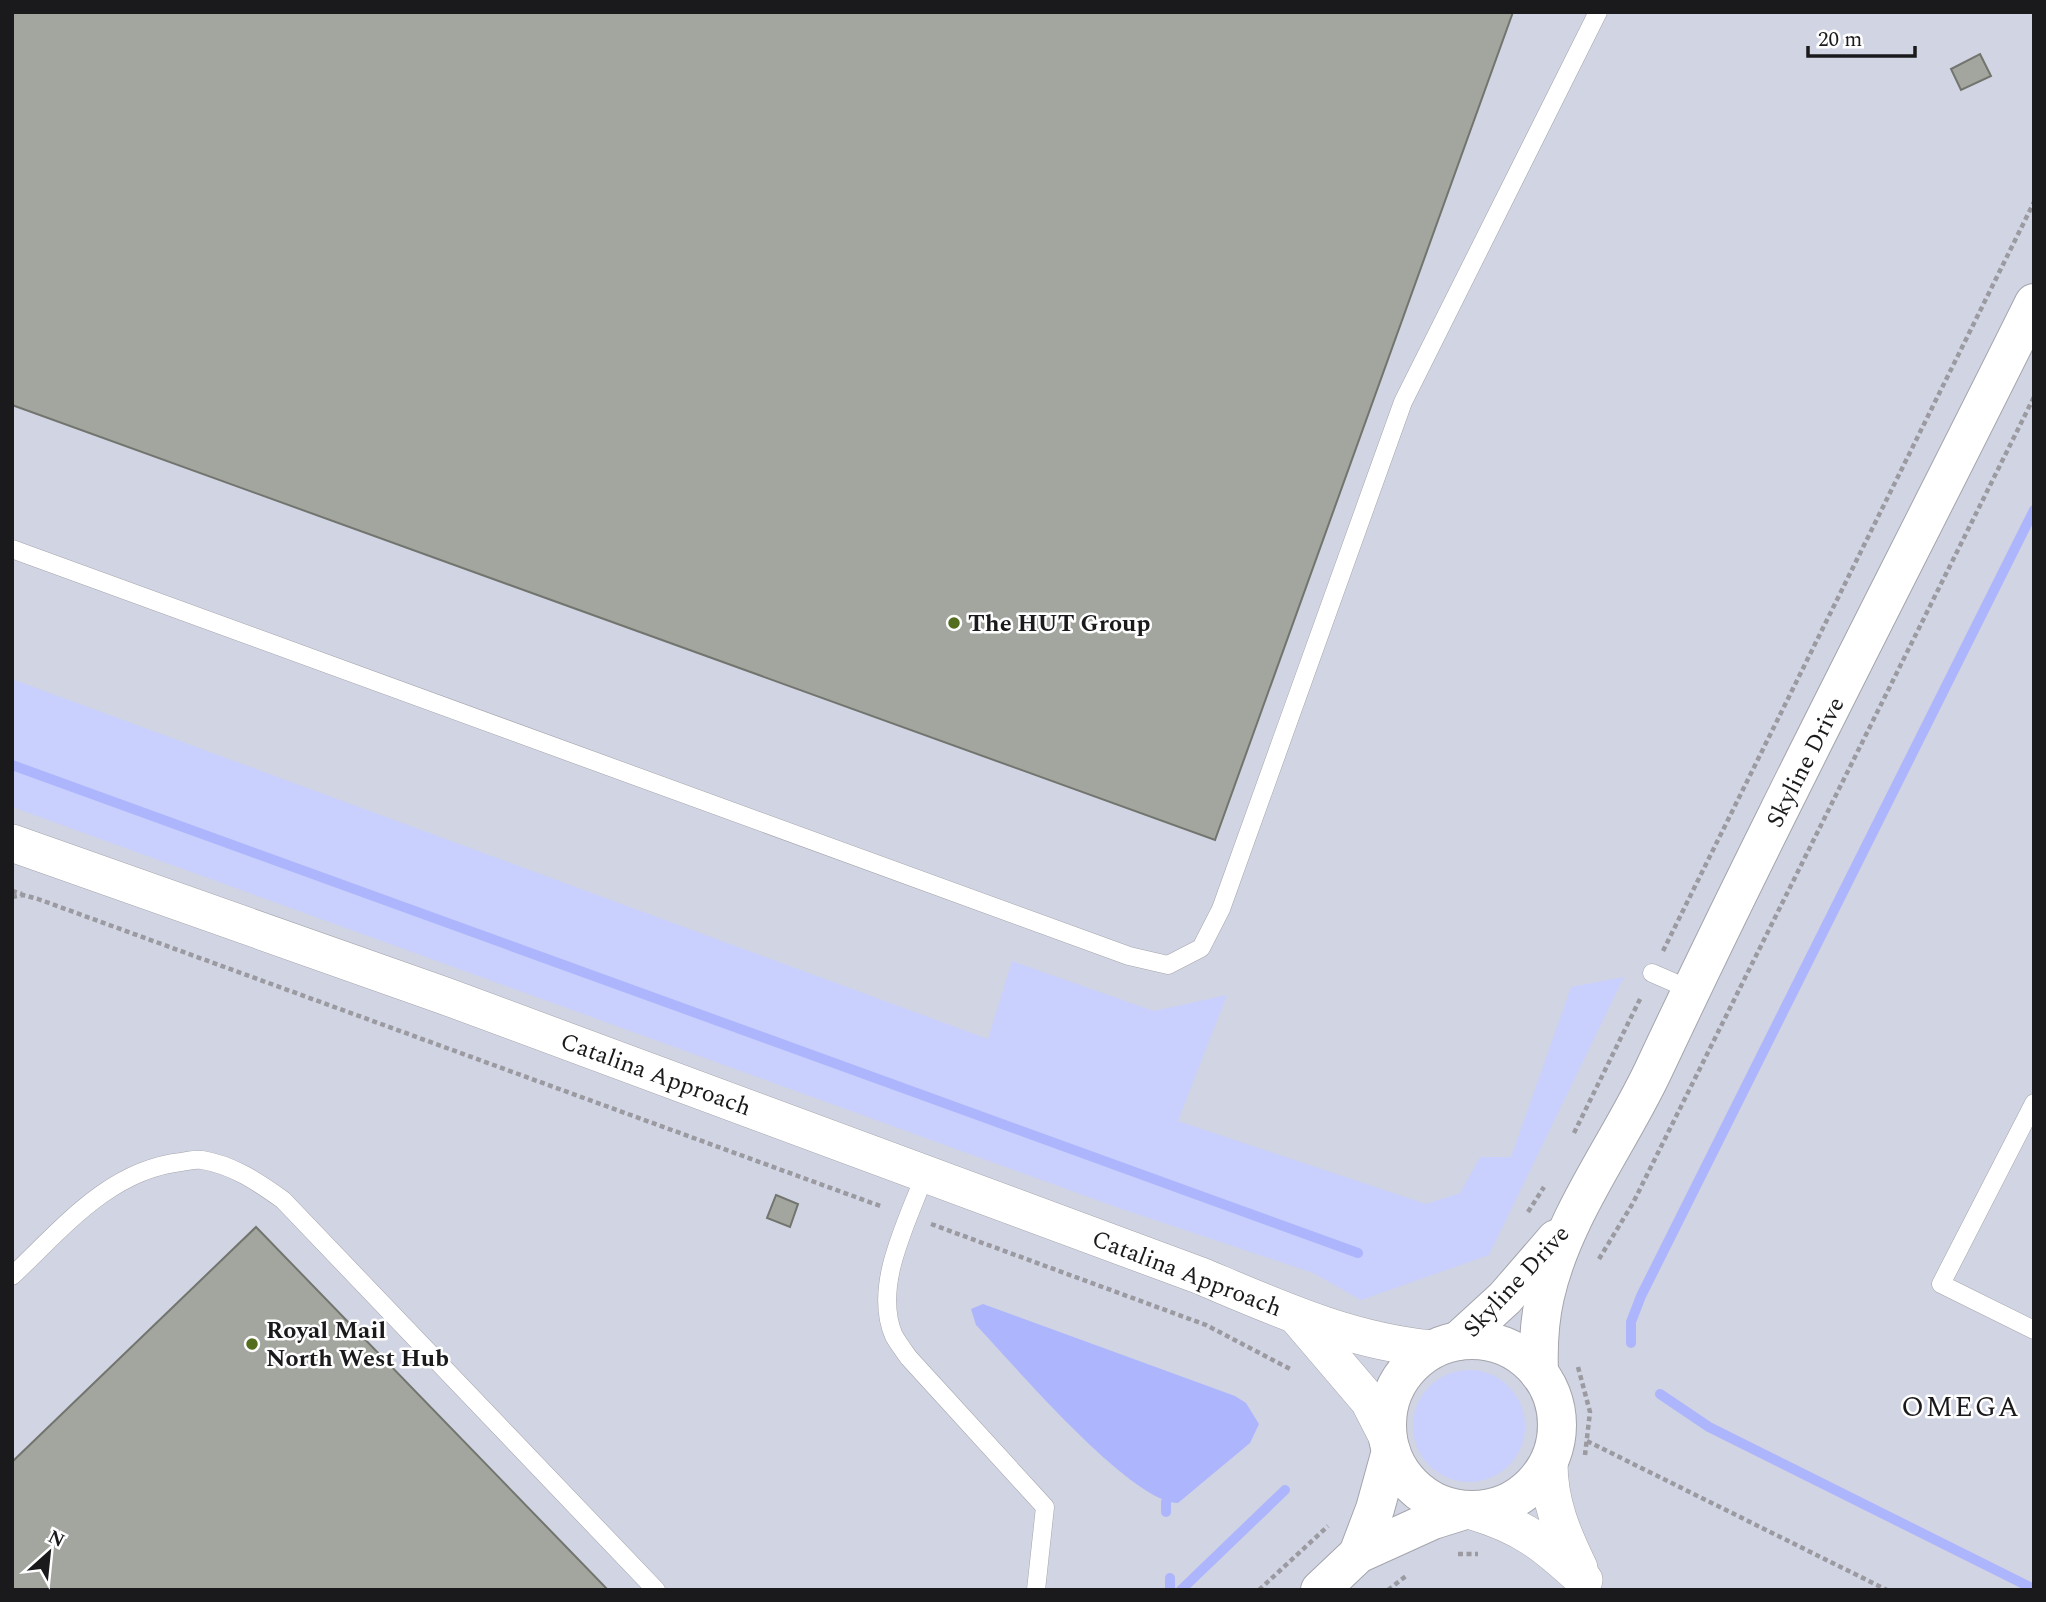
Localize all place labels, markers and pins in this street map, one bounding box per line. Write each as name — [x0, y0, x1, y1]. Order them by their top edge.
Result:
place label: The HUT Group — [968, 606, 1150, 642]
marker: The HUT Group — [946, 615, 962, 631]
place label: Royal Mail North West Hub — [266, 1313, 449, 1377]
marker: Royal Mail North West Hub — [244, 1336, 260, 1352]

